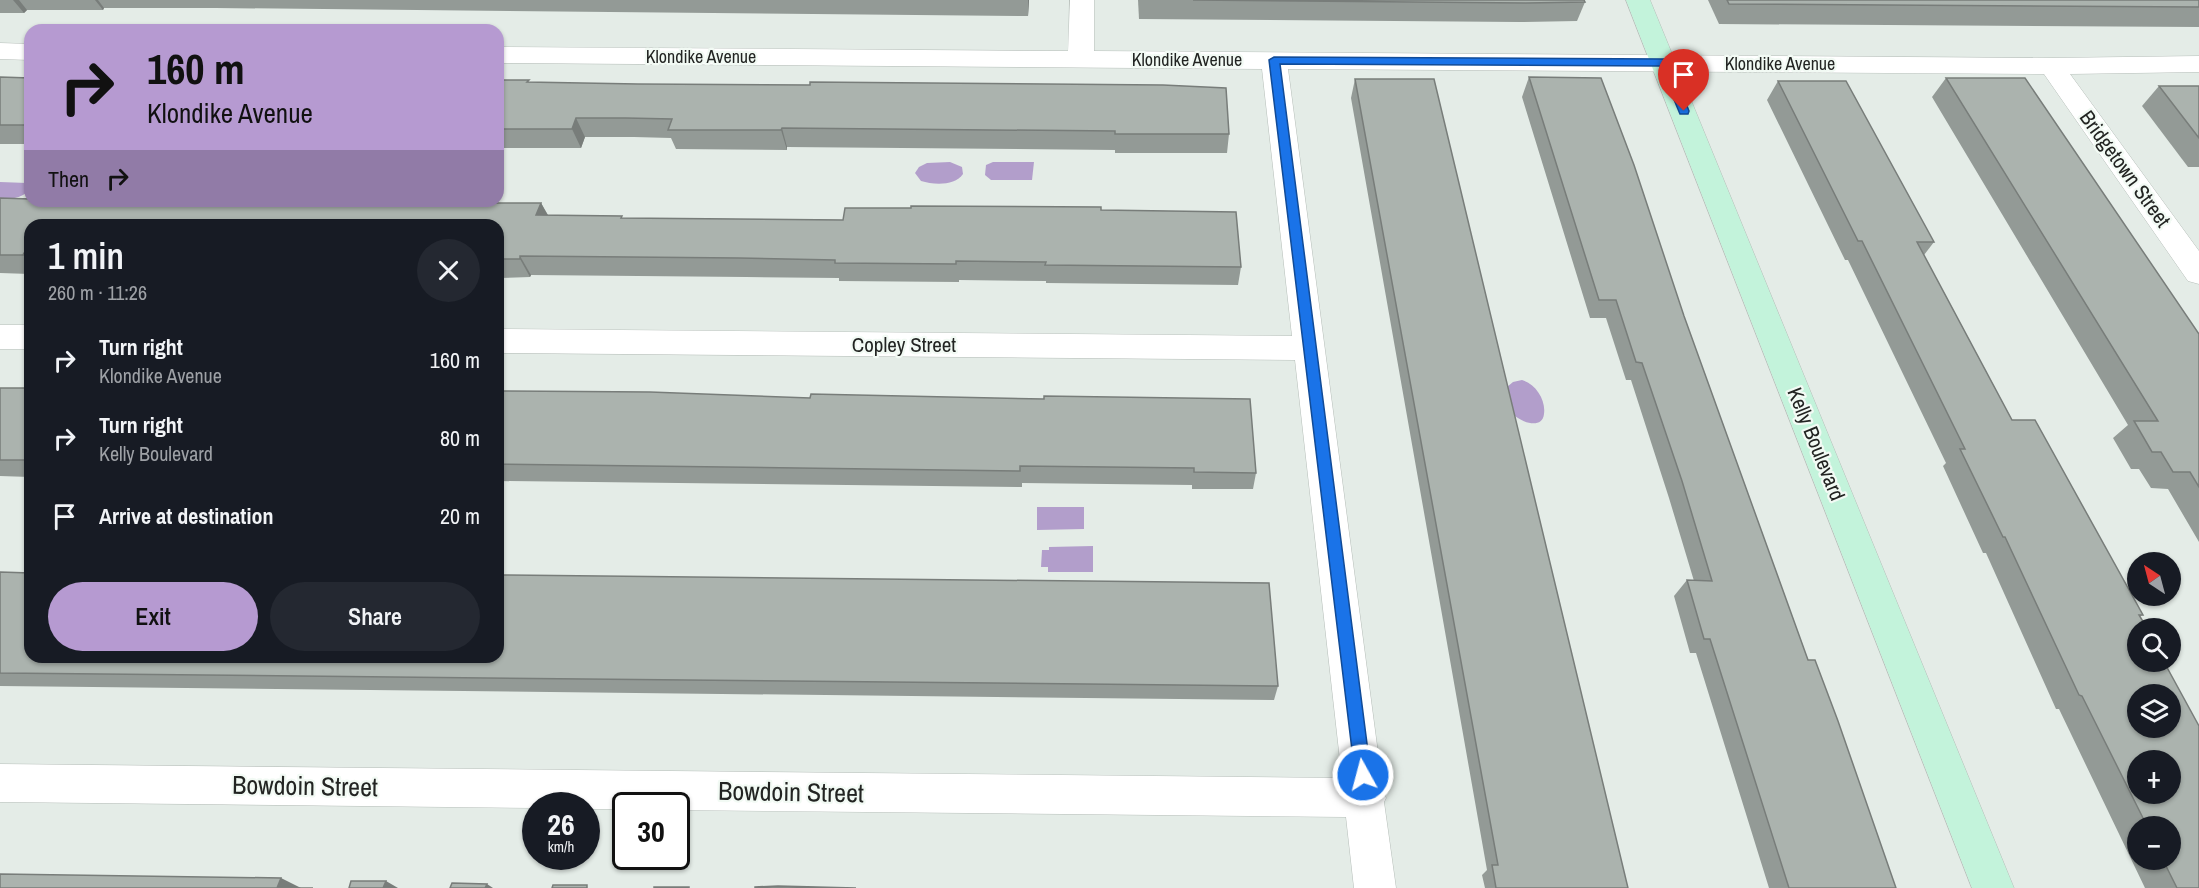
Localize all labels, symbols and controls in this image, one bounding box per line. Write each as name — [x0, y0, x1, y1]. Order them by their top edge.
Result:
text: 160 m — [147, 41, 245, 97]
street label: Klondike Avenue — [646, 44, 756, 69]
street label: Klondike Avenue — [1132, 47, 1242, 72]
icon: right — [48, 48, 126, 126]
pin — [1658, 49, 1709, 111]
street label: Klondike Avenue — [1725, 51, 1835, 76]
icon: arrive — [1667, 58, 1700, 91]
text: Klondike Avenue — [147, 95, 313, 131]
street label: Bridgetown Street — [2073, 104, 2178, 233]
icon: right — [101, 162, 134, 195]
text: Then — [48, 164, 89, 194]
text: 1 min — [48, 232, 124, 280]
button: close — [417, 239, 480, 302]
text: 260 m · 11:26 — [48, 279, 147, 306]
street label: Copley Street — [852, 330, 956, 359]
text: Turn right — [99, 332, 183, 362]
icon: right — [48, 344, 81, 377]
text: 160 m — [430, 345, 480, 375]
text: Klondike Avenue — [99, 362, 222, 389]
street label: Kelly Boulevard — [1781, 383, 1852, 505]
text: Turn right — [99, 410, 183, 440]
icon: right — [48, 422, 81, 455]
text: 80 m — [440, 423, 480, 453]
text: Kelly Boulevard — [99, 440, 213, 467]
icon: arrive — [48, 500, 81, 533]
text: Arrive at destination — [99, 501, 273, 531]
text: 20 m — [440, 501, 480, 531]
north arrow — [2127, 552, 2181, 606]
map controls — [2127, 552, 2181, 870]
button: Exit — [48, 582, 258, 651]
button: Share — [270, 582, 480, 651]
button: search — [2127, 618, 2181, 672]
button: layers — [2127, 684, 2181, 738]
position arrow — [1331, 743, 1395, 807]
button: + — [2127, 750, 2181, 804]
street label: Bowdoin Street — [232, 767, 378, 804]
street label: Bowdoin Street — [718, 773, 864, 810]
speed limit sign: 30 — [612, 792, 690, 870]
text: 26 — [547, 804, 575, 844]
button: − — [2127, 816, 2181, 870]
text: km/h — [548, 836, 574, 857]

